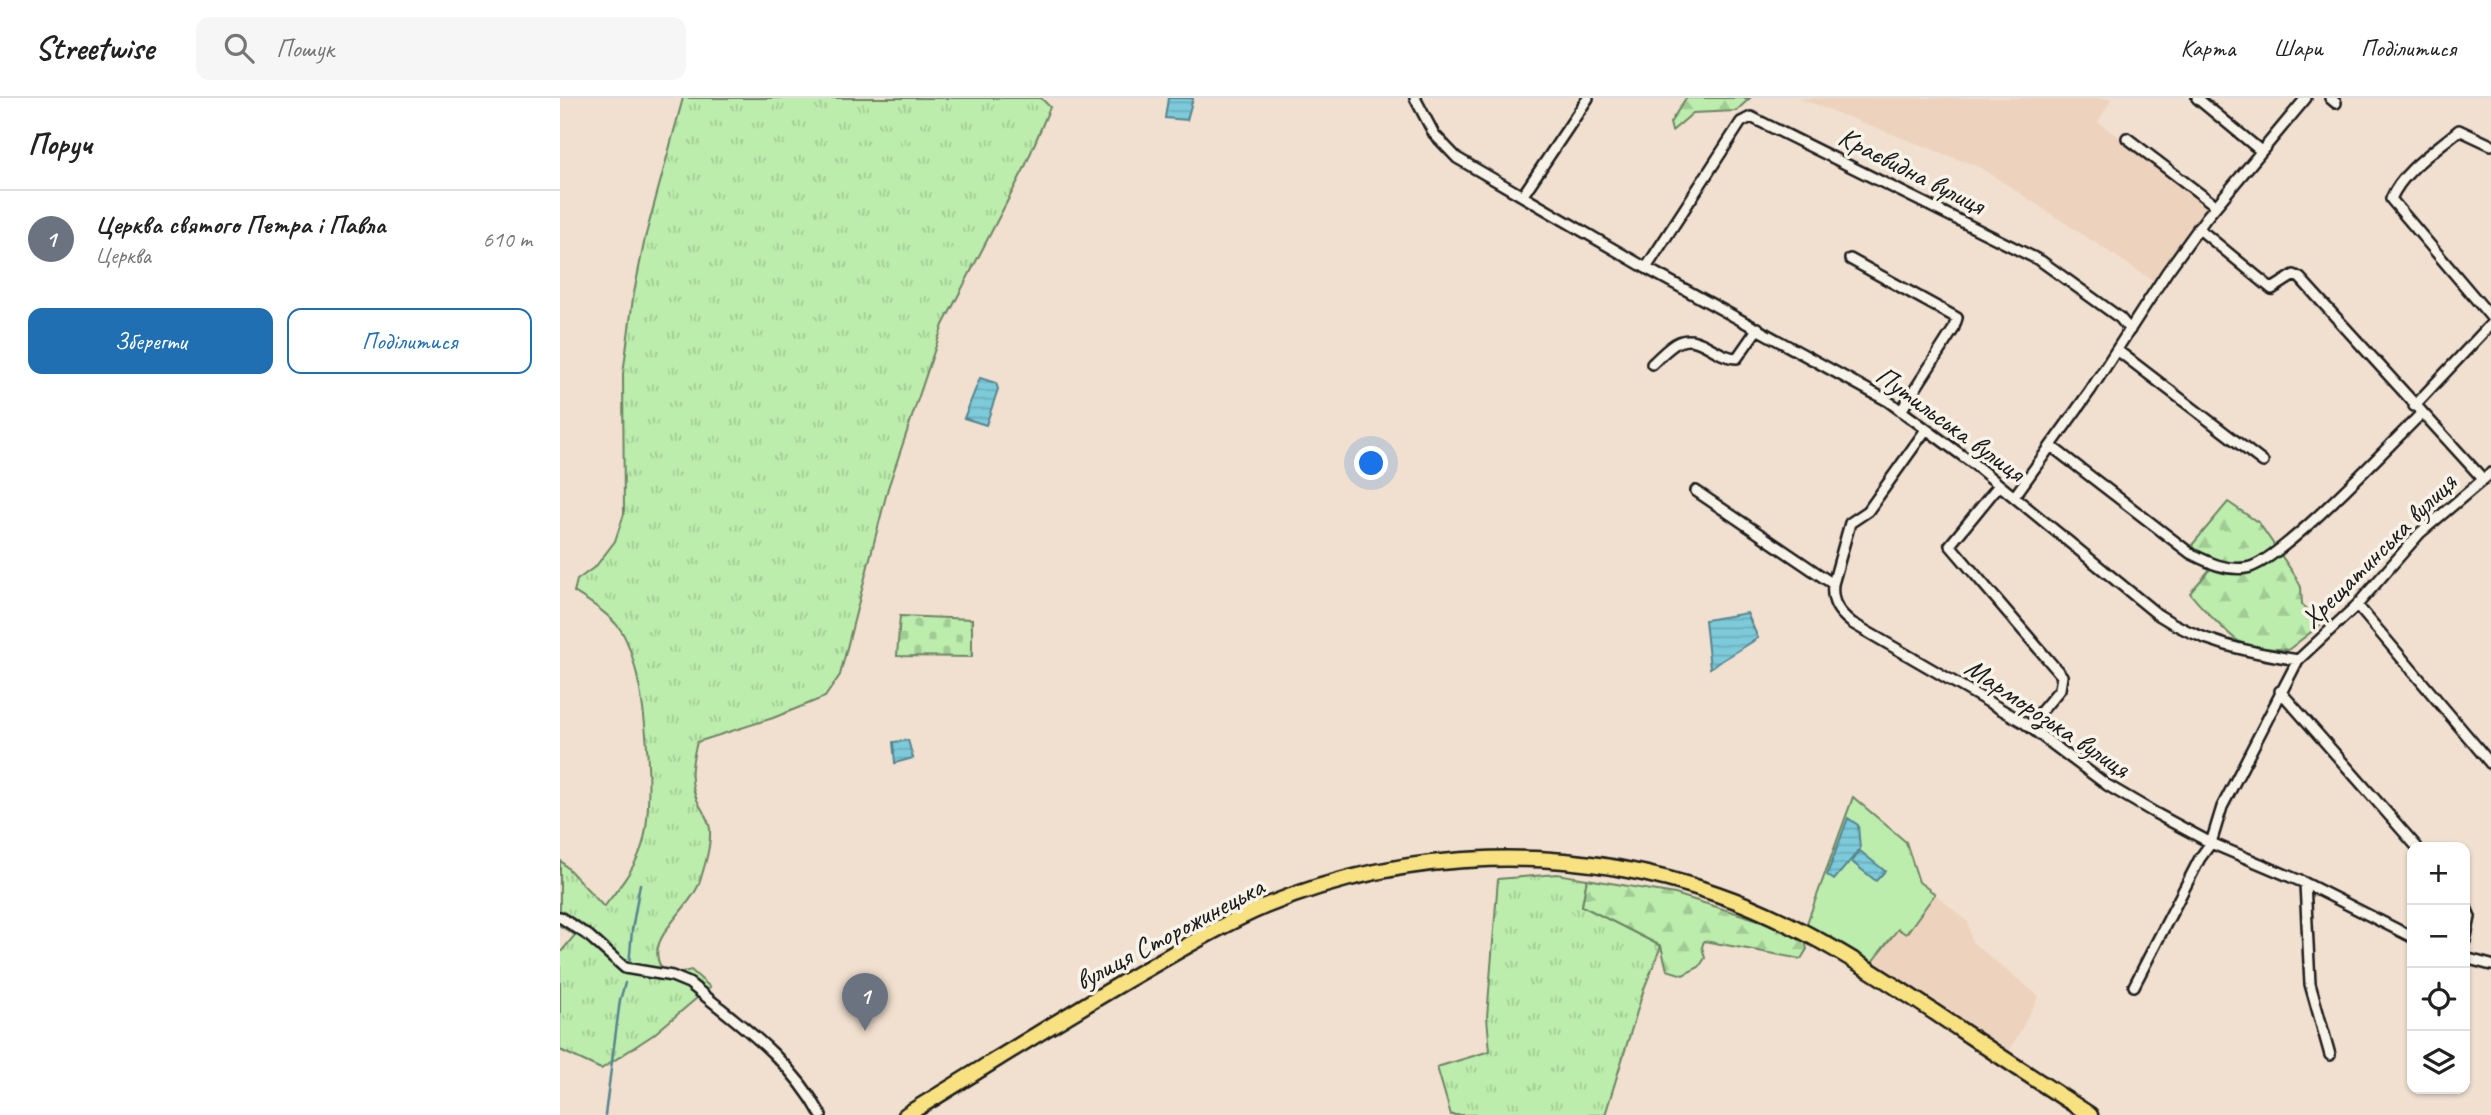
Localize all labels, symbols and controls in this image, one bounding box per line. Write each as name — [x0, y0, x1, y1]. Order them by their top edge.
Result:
search box — [196, 17, 686, 80]
text: Streetwise — [35, 27, 154, 69]
icon: search — [220, 29, 258, 67]
text: Пошук — [276, 32, 334, 65]
text: Карта — [2180, 33, 2235, 63]
text: Шари — [2273, 33, 2323, 63]
text: Поділитися — [2361, 33, 2456, 63]
street label: Краєвидна вулиця — [1833, 119, 1993, 223]
text: Поруч — [28, 125, 92, 163]
text: Церква святого Петра і Павла — [95, 208, 386, 241]
text: 1 — [46, 225, 56, 254]
text: 610 m — [483, 225, 532, 254]
text: Церква — [95, 241, 151, 270]
button: Зберегти — [28, 308, 273, 374]
button: Поділитися — [287, 308, 532, 374]
street label: Путильська вулиця — [1869, 357, 2034, 491]
your location — [1354, 446, 1388, 480]
street label: Хрещатинська вулиця — [2293, 465, 2464, 635]
street label: Марморозька вулиця — [1958, 649, 2138, 787]
map controls — [2407, 842, 2470, 1094]
button: + — [2407, 842, 2470, 905]
street label: вулиця Сторожинецька — [1069, 868, 1271, 998]
button: − — [2407, 905, 2470, 968]
button: locate — [2407, 968, 2470, 1031]
pin: 1 — [842, 973, 888, 1031]
button: layers — [2407, 1031, 2470, 1094]

